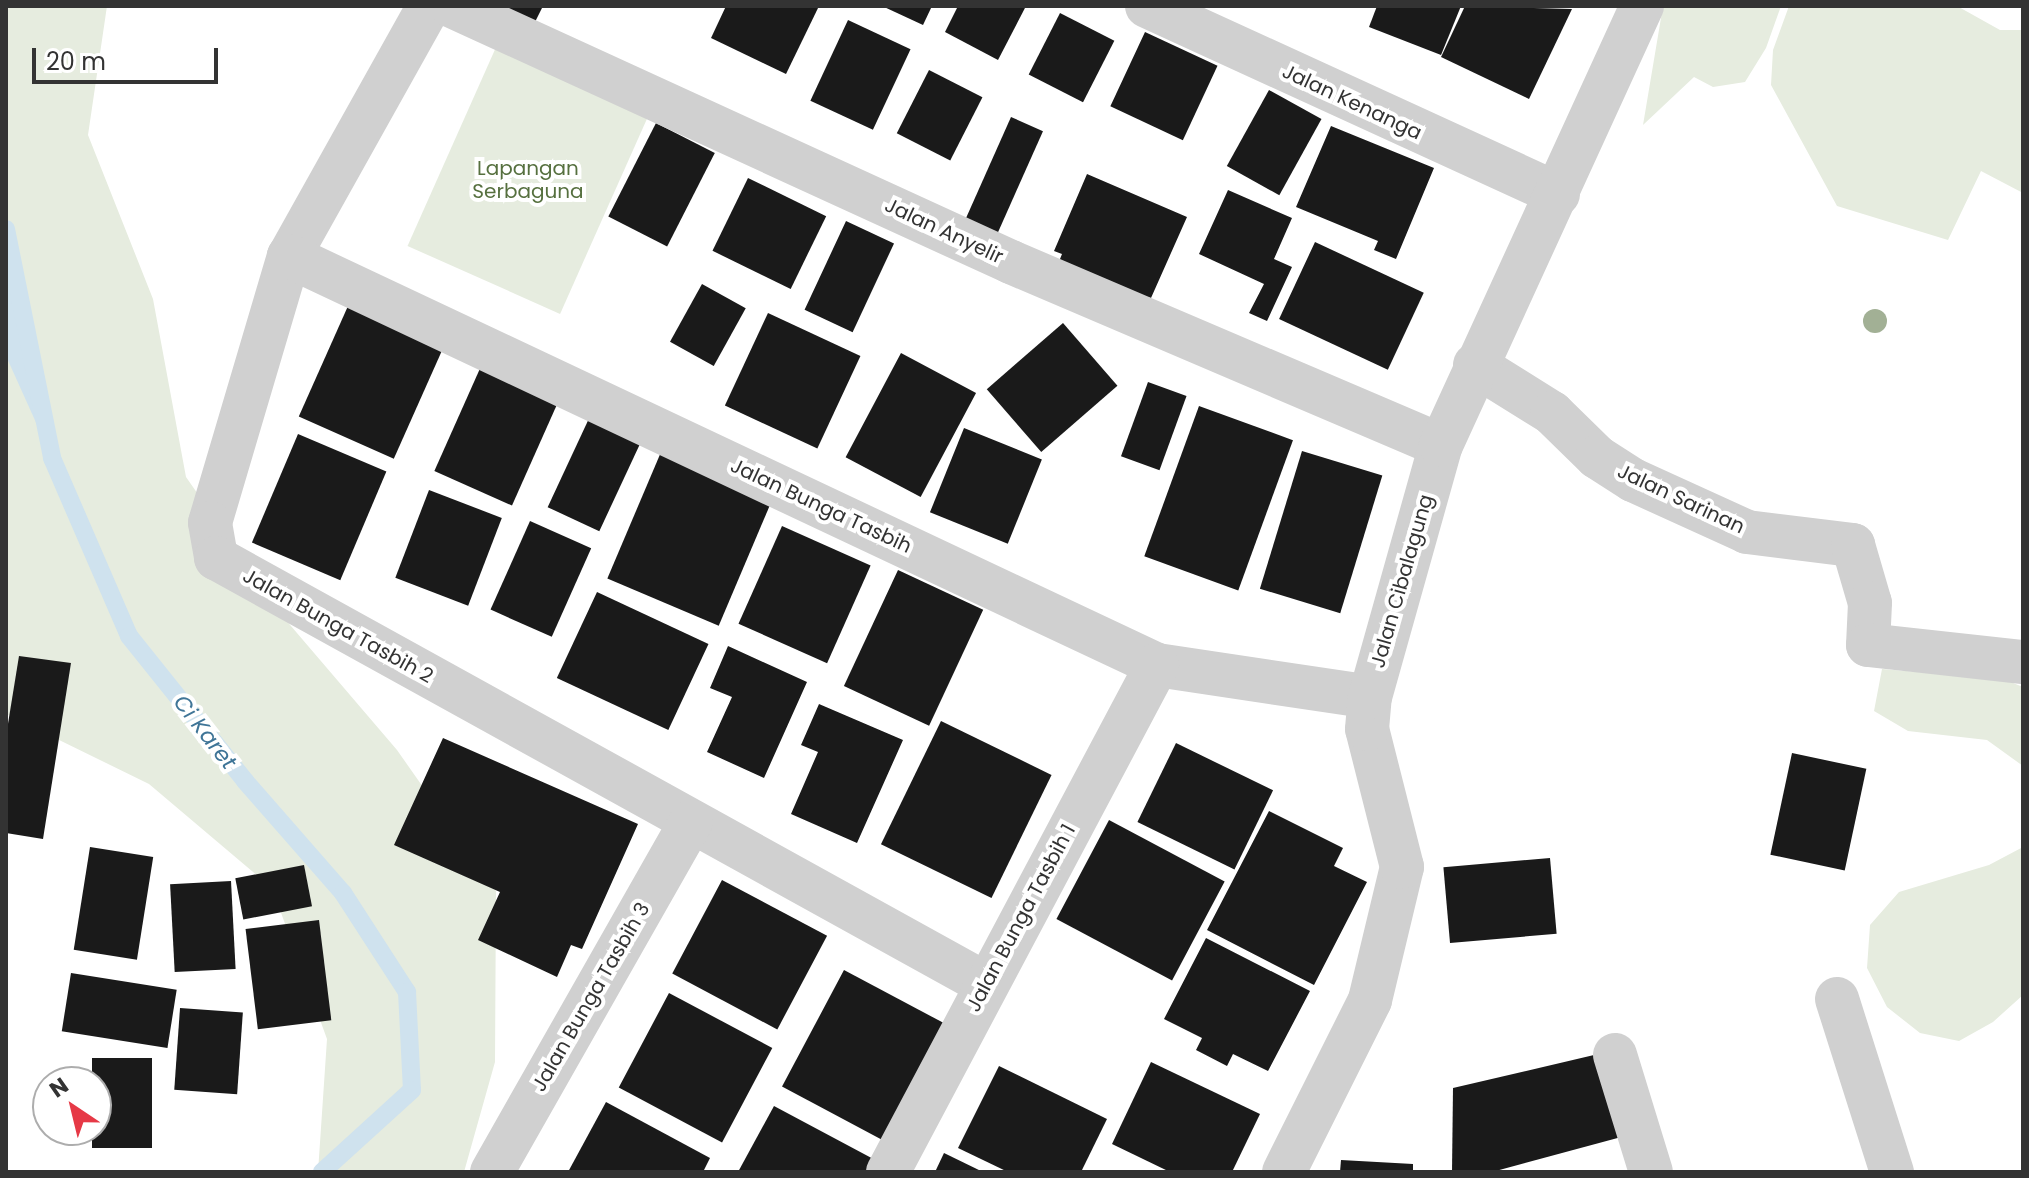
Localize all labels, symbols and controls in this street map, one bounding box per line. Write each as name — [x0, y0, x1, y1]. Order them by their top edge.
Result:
scale bar — [36, 32, 222, 82]
text: 20 m — [46, 45, 106, 78]
street label: Jalan Kenanga — [1278, 59, 1426, 145]
park label: Lapangan Serbaguna — [472, 156, 584, 203]
street label: Jalan Anyelir — [881, 193, 1007, 269]
street label: Jalan Bunga Tasbih — [727, 454, 915, 558]
street label: Jalan Sarinan — [1614, 459, 1748, 539]
street label: Jalan Cibalagung — [1366, 492, 1438, 670]
street label: Jalan Bunga Tasbih 2 — [239, 564, 437, 688]
water label: Ci Karet — [168, 690, 242, 774]
street label: Jalan Bunga Tasbih 1 — [961, 820, 1081, 1016]
street label: Jalan Bunga Tasbih 3 — [527, 898, 655, 1096]
north arrow — [32, 1066, 112, 1146]
text: N — [43, 1070, 75, 1105]

